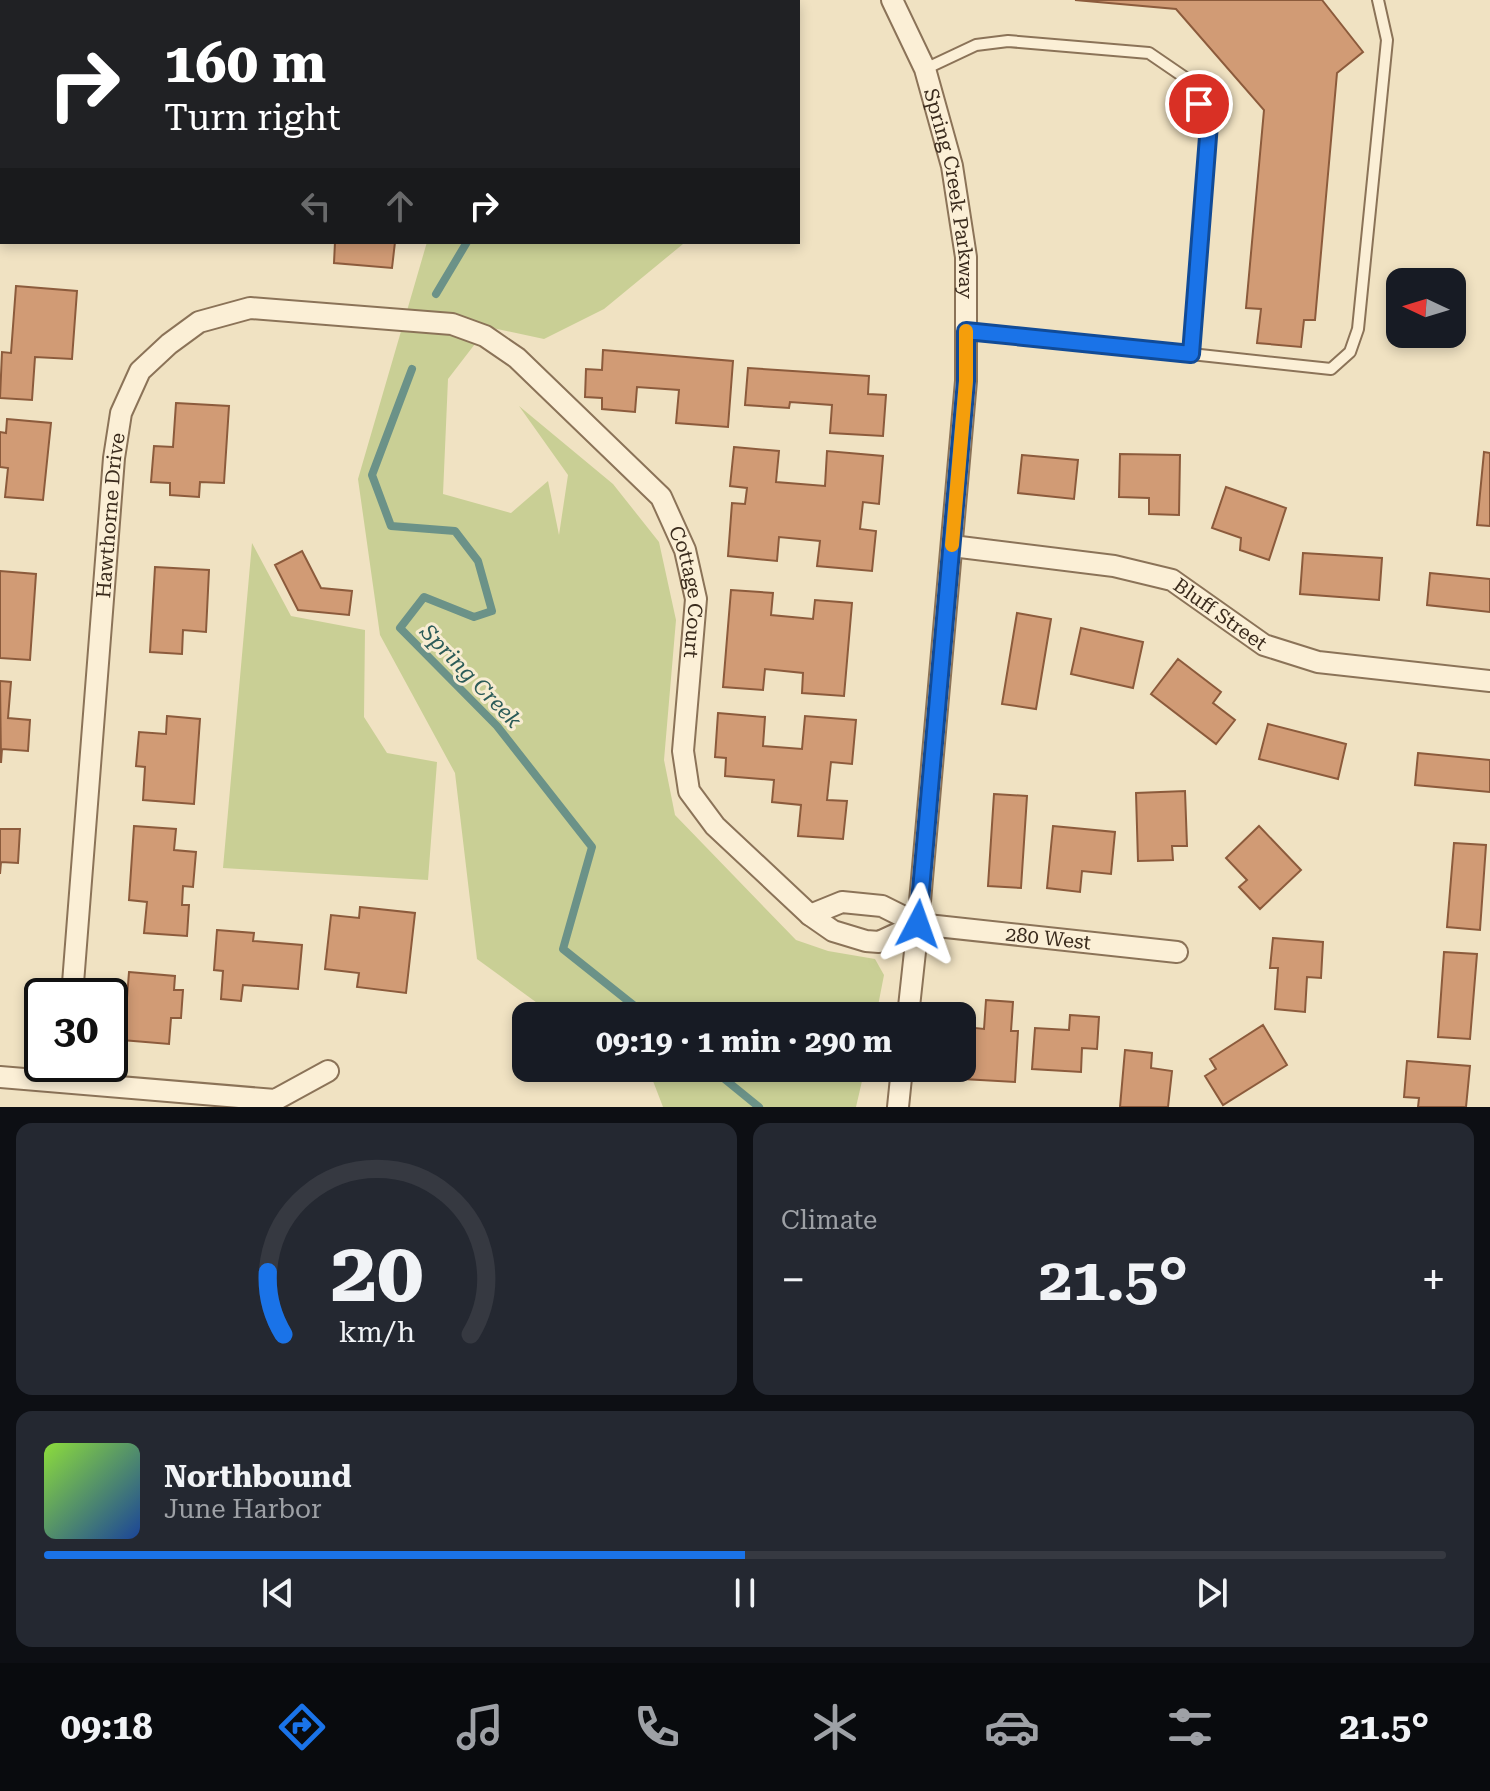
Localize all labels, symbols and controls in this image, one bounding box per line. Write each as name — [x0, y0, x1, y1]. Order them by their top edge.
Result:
text: 160 m — [164, 30, 326, 96]
icon: right — [32, 32, 136, 136]
pin — [1165, 70, 1233, 138]
icon: arrive — [1177, 82, 1221, 126]
street label: Spring Creek Parkway — [919, 86, 978, 299]
text: Turn right — [164, 97, 341, 139]
icon: left — [294, 184, 338, 228]
icon: ahead — [378, 184, 422, 228]
icon: right — [462, 184, 506, 228]
north arrow — [1386, 268, 1466, 348]
map controls — [1386, 268, 1466, 348]
street label: Hawthorne Drive — [91, 431, 130, 599]
street label: Cottage Court — [664, 522, 708, 660]
street label: Bluff Street — [1169, 573, 1272, 656]
water label: Spring Creek — [415, 618, 527, 733]
position arrow — [876, 882, 960, 966]
street label: 280 West — [1004, 922, 1093, 955]
speed limit sign: 30 — [24, 978, 128, 1082]
text: 09:19 · 1 min · 290 m — [596, 1024, 892, 1059]
text: Climate — [781, 1205, 877, 1235]
text: 20 — [330, 1224, 423, 1321]
text: 21.5° — [1039, 1244, 1188, 1315]
text: − — [781, 1254, 806, 1306]
text: + — [1421, 1254, 1446, 1306]
text: km/h — [338, 1315, 415, 1349]
text: Northbound — [164, 1459, 352, 1494]
text: June Harbor — [164, 1494, 322, 1524]
icon: previous — [256, 1571, 300, 1615]
icon: pause — [723, 1571, 767, 1615]
icon: next — [1190, 1571, 1234, 1615]
icon: directions — [274, 1699, 330, 1755]
icon: music — [452, 1699, 508, 1755]
icon: phone — [629, 1699, 685, 1755]
icon: climate — [807, 1699, 863, 1755]
icon: car — [984, 1699, 1040, 1755]
icon: filters — [1162, 1699, 1218, 1755]
text: 09:18 — [61, 1706, 153, 1748]
text: 21.5° — [1339, 1706, 1429, 1748]

